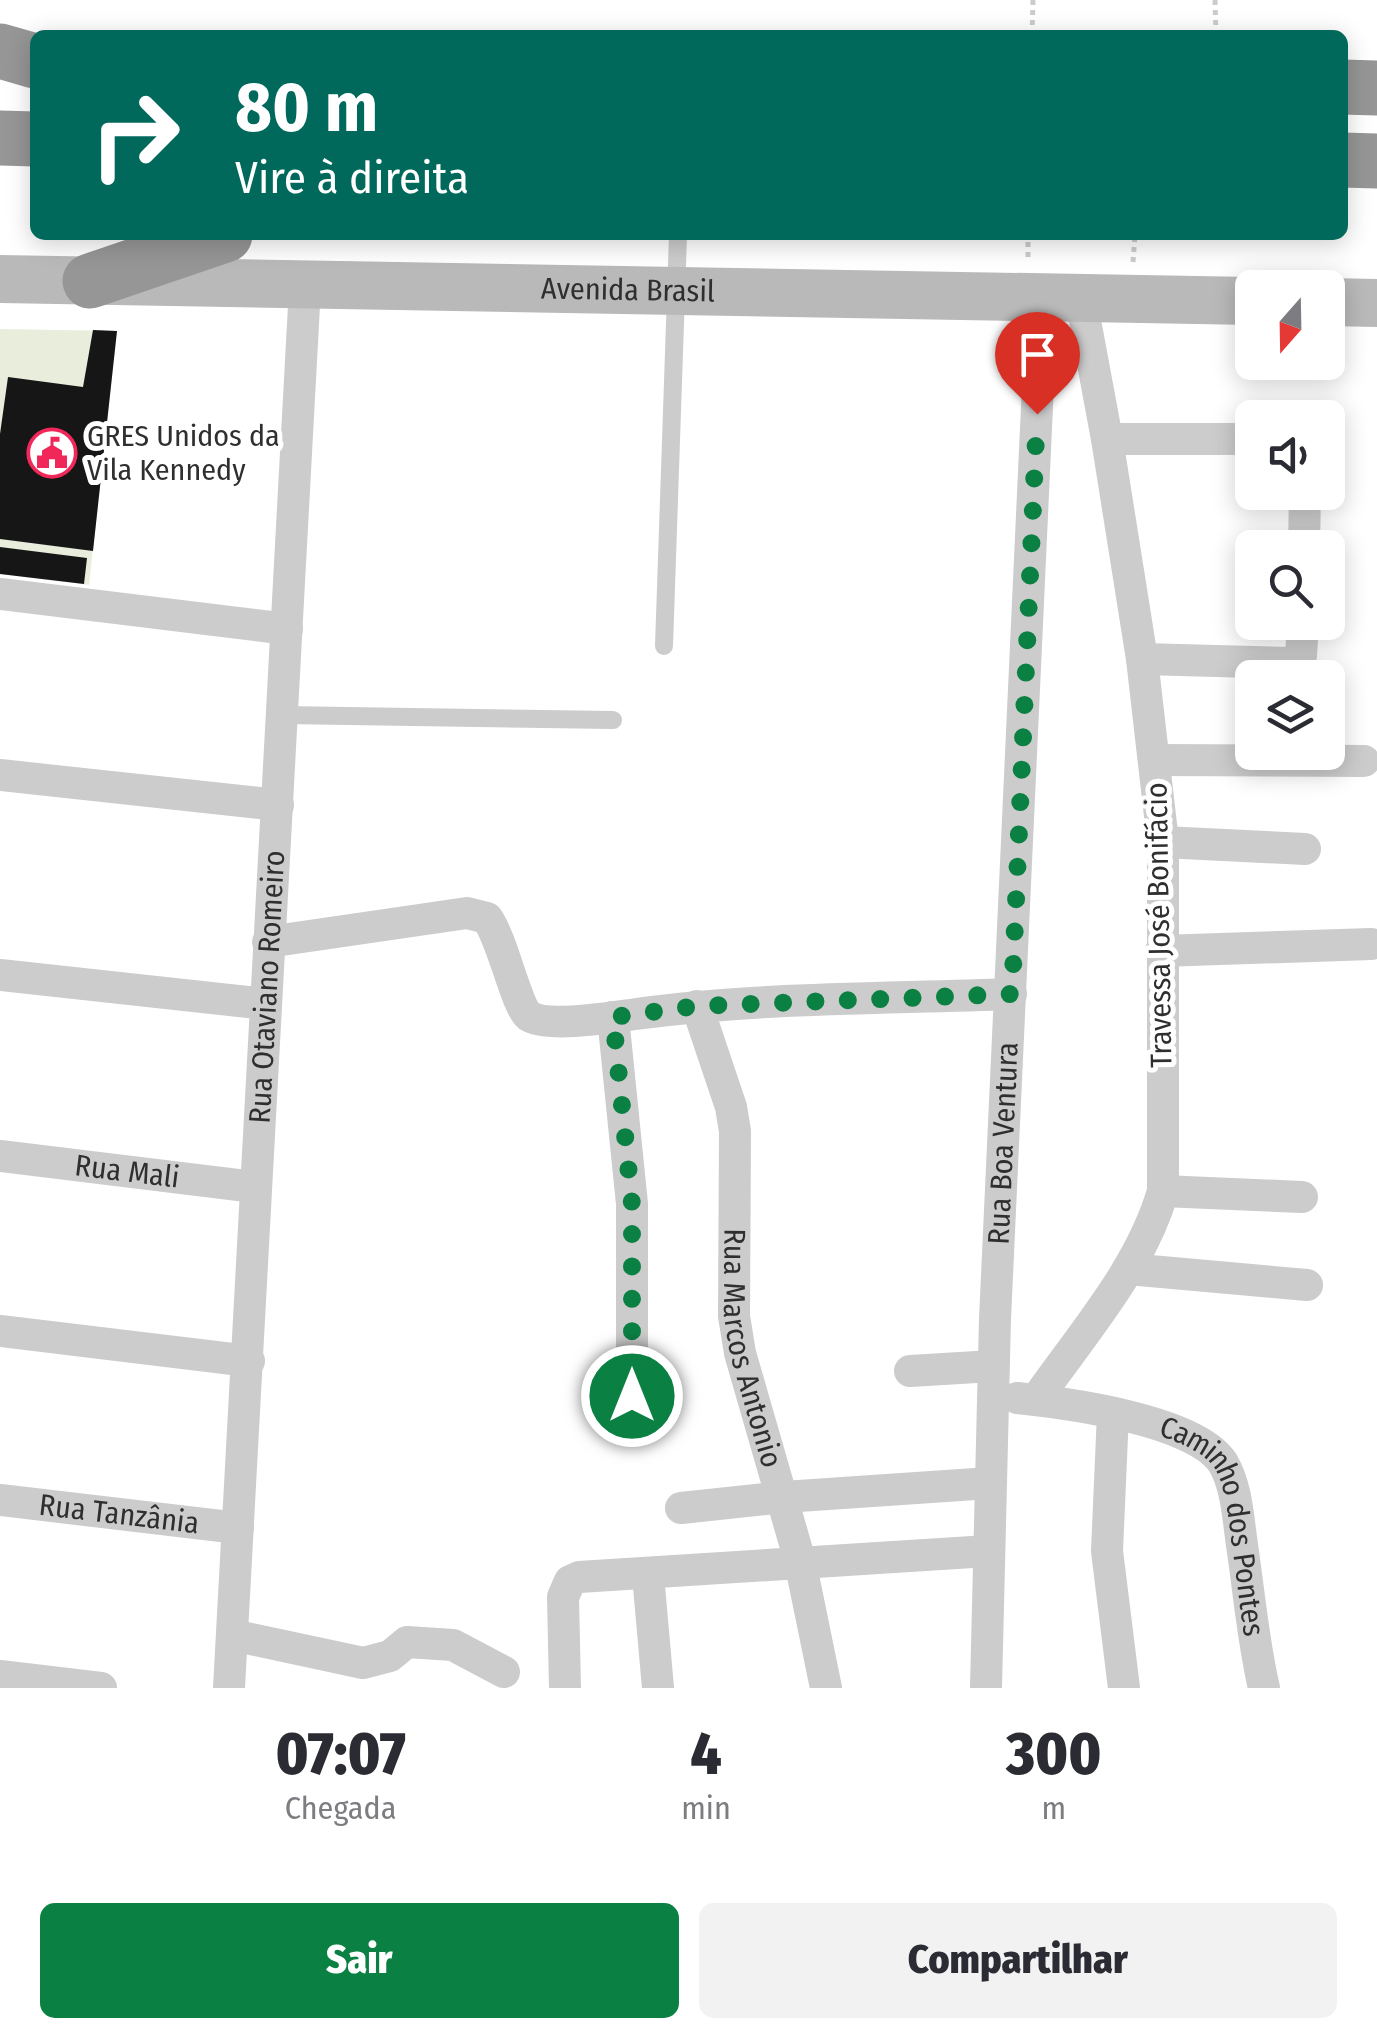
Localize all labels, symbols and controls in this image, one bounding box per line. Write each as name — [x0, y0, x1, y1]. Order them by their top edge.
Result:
text: 80 m — [235, 66, 378, 150]
icon: right — [70, 70, 200, 200]
text: Vire à direita — [235, 151, 469, 205]
north arrow — [1235, 270, 1345, 380]
map controls — [1235, 270, 1345, 770]
street label: Avenida Brasil — [541, 271, 715, 310]
pin — [995, 312, 1080, 415]
icon: arrive — [1010, 327, 1065, 382]
button: sound — [1235, 400, 1345, 510]
place label: GRES Unidos da Vila Kennedy — [87, 418, 280, 488]
public building icon: GRES Unidos da Vila Kennedy — [26, 427, 78, 479]
button: search — [1235, 530, 1345, 640]
button: layers — [1235, 660, 1345, 770]
street label: Travessa José Bonifácio — [1139, 782, 1179, 1068]
street label: Rua Otaviano Romeiro — [242, 850, 292, 1125]
street label: Rua Boa Ventura — [980, 1041, 1026, 1245]
street label: Rua Mali — [73, 1147, 181, 1196]
street label: Rua Marcos Antonio — [716, 1228, 790, 1472]
position arrow — [580, 1344, 684, 1448]
street label: Caminho dos Pontes — [1155, 1409, 1272, 1638]
street label: Rua Tanzânia — [37, 1487, 201, 1541]
text: 07:07 — [275, 1718, 406, 1790]
text: 4 — [690, 1718, 722, 1790]
text: 300 — [1006, 1718, 1102, 1790]
text: Chegada — [285, 1789, 396, 1827]
text: min — [681, 1789, 731, 1827]
text: m — [1042, 1789, 1066, 1827]
button: Sair — [40, 1903, 679, 2018]
button: Compartilhar — [699, 1903, 1337, 2018]

